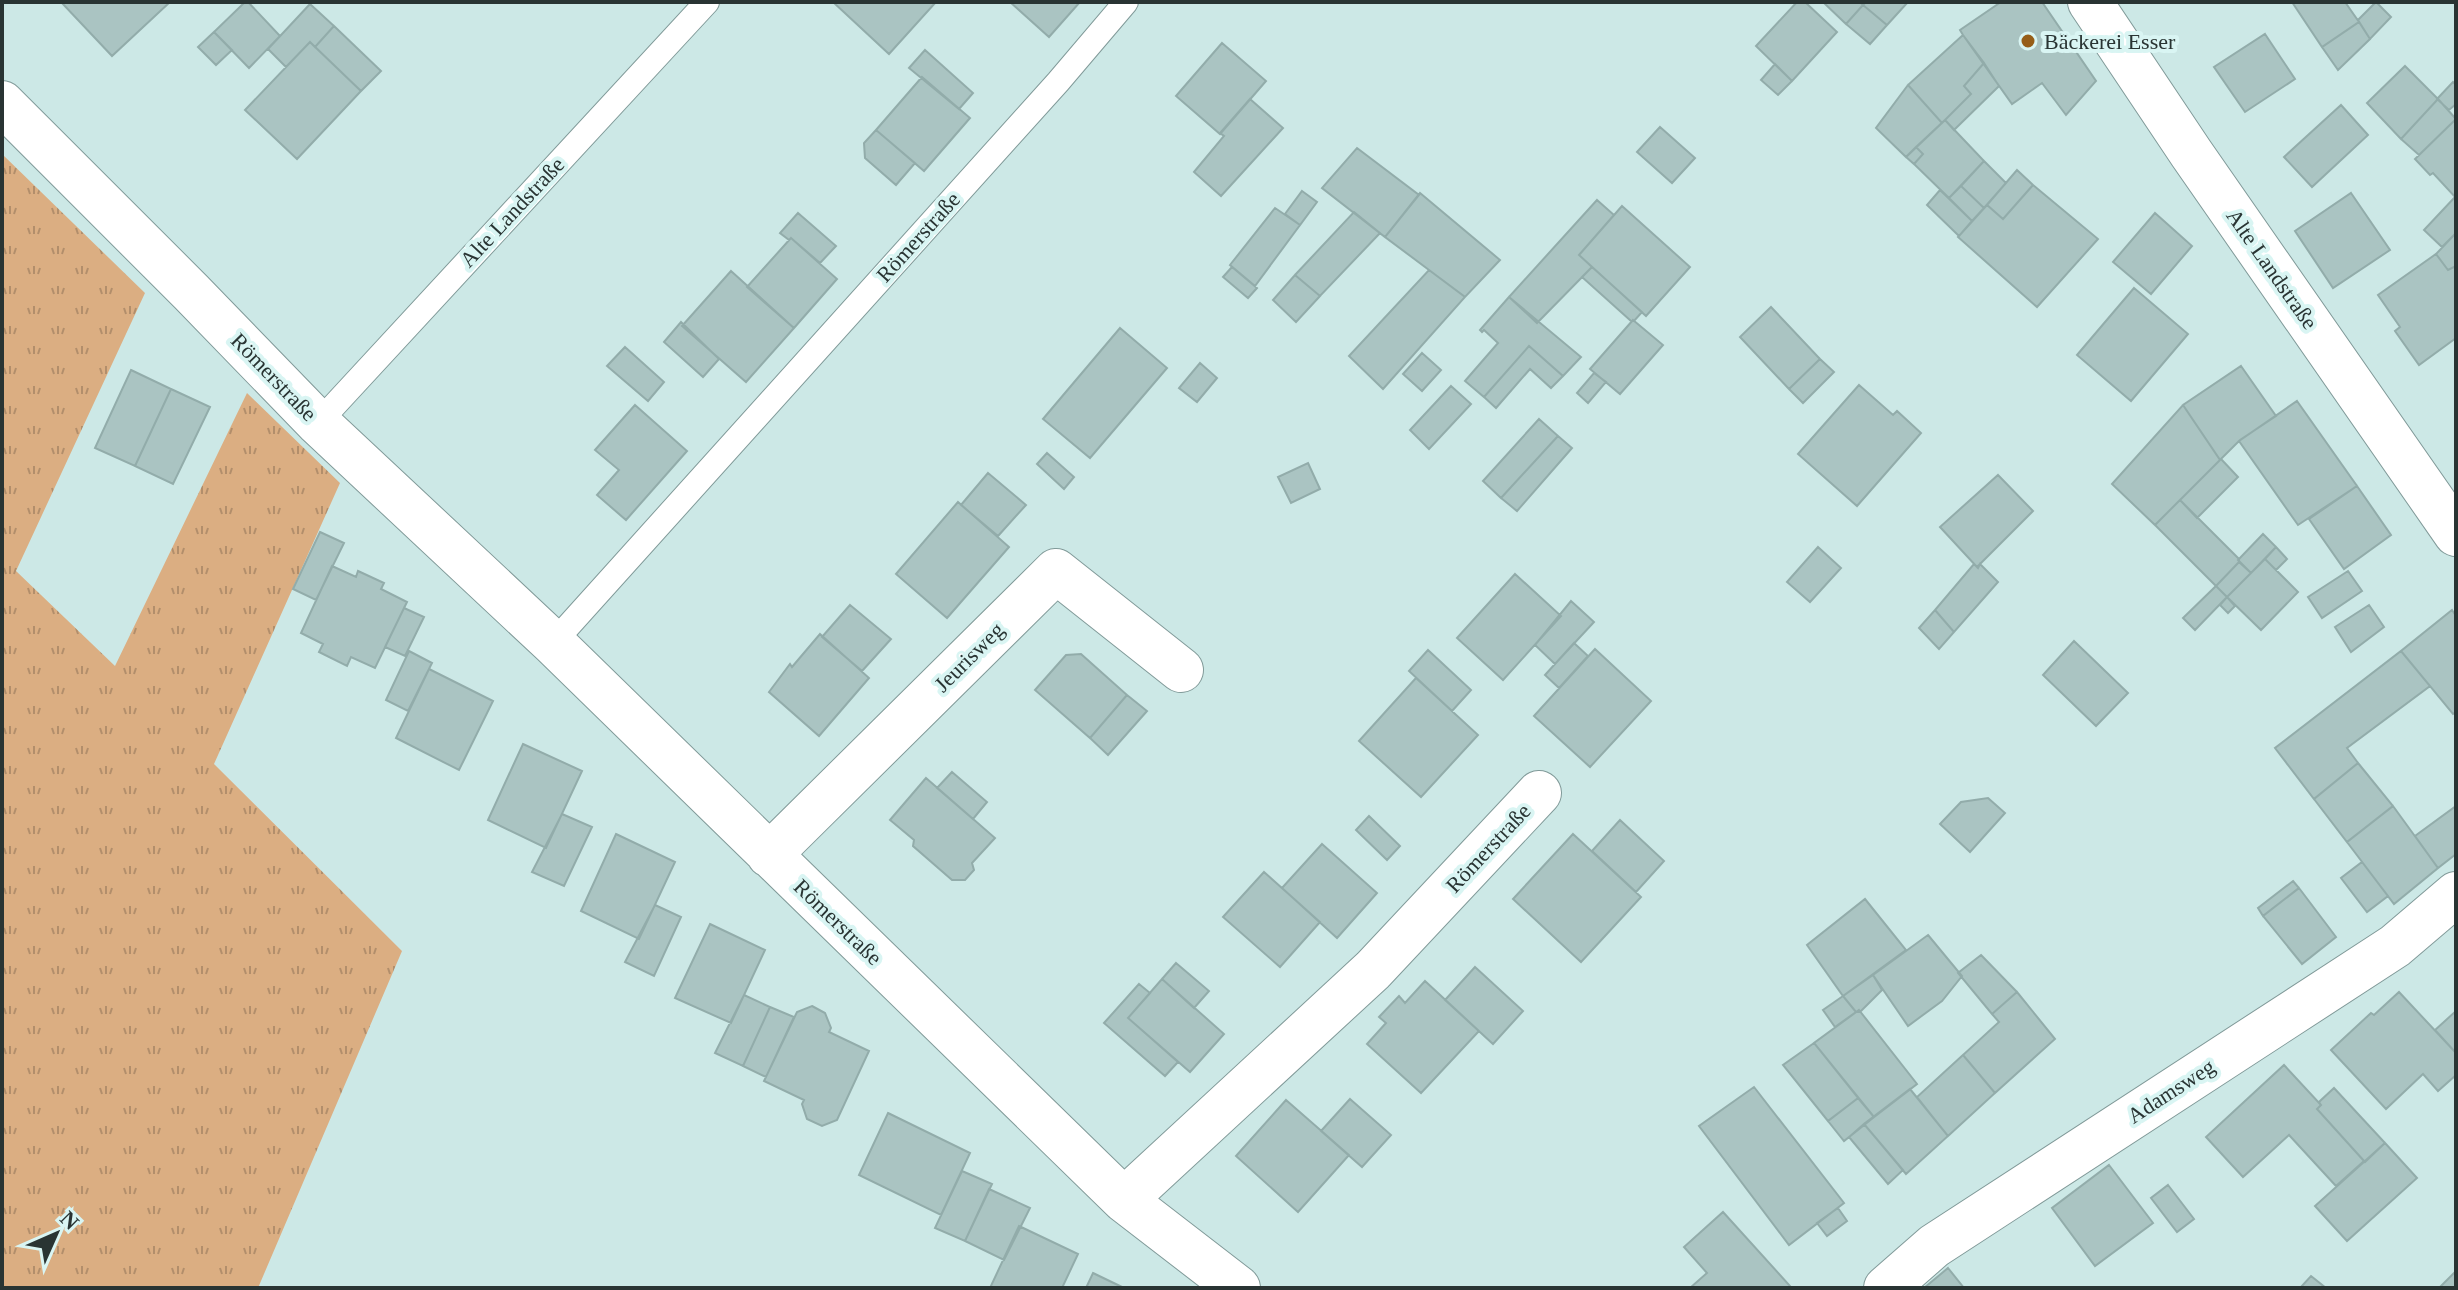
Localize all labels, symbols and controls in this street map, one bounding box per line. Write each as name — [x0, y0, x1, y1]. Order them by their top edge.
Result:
place label: Bäckerei Esser — [2044, 29, 2176, 54]
marker: Bäckerei Esser — [2019, 32, 2037, 50]
street label: Alte Landstraße — [455, 152, 569, 272]
street label: Römerstraße — [871, 187, 965, 287]
street label: Alte Landstraße — [2221, 204, 2323, 334]
street label: Römerstraße — [226, 328, 322, 426]
street label: Jeurisweg — [929, 617, 1009, 697]
street label: Römerstraße — [1441, 798, 1535, 898]
street label: Römerstraße — [789, 874, 887, 970]
street label: Adamsweg — [2123, 1054, 2219, 1128]
north arrow — [16, 1194, 96, 1274]
text: N — [55, 1206, 84, 1235]

